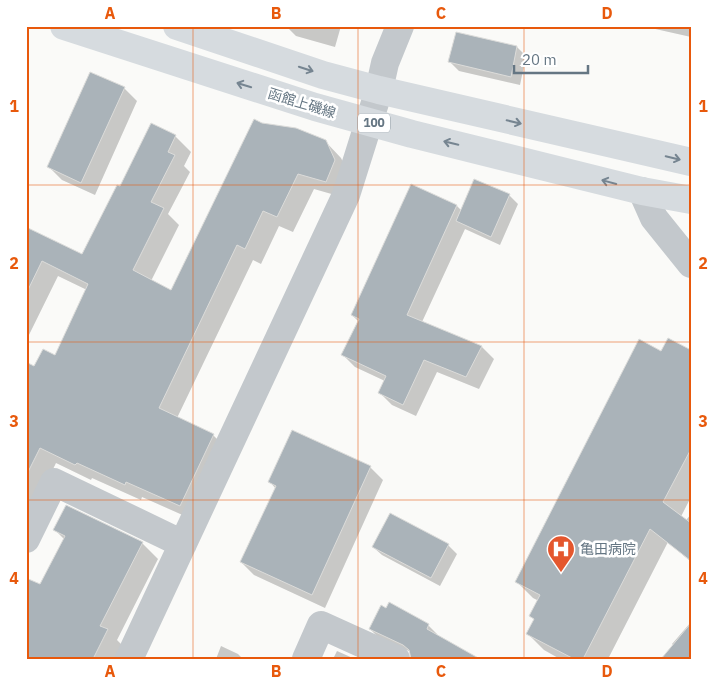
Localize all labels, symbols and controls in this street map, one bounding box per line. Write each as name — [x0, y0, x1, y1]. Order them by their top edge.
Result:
text: A — [105, 3, 116, 23]
text: B — [271, 3, 282, 23]
text: C — [436, 3, 446, 23]
text: D — [601, 3, 613, 23]
scale bar — [514, 42, 588, 74]
text: 20 m — [522, 50, 557, 69]
one-way arrow — [298, 65, 314, 75]
one-way arrow — [237, 80, 253, 89]
street label: 函館上磯線 — [266, 84, 338, 122]
text: 1 — [9, 96, 19, 116]
text: 1 — [698, 96, 708, 116]
road number: 100 — [358, 114, 390, 132]
one-way arrow — [506, 118, 522, 127]
one-way arrow — [444, 138, 460, 147]
one-way arrow — [664, 154, 680, 163]
one-way arrow — [601, 177, 617, 186]
text: 2 — [9, 253, 19, 273]
text: 2 — [698, 253, 708, 273]
text: 3 — [9, 411, 19, 431]
text: 3 — [698, 411, 708, 431]
hospital icon: 亀田病院 — [546, 534, 576, 573]
place label: 亀田病院 — [580, 540, 636, 558]
text: 4 — [9, 568, 19, 588]
text: 4 — [698, 568, 708, 588]
text: A — [105, 661, 116, 681]
text: B — [271, 661, 282, 681]
text: C — [436, 661, 446, 681]
text: D — [601, 661, 613, 681]

